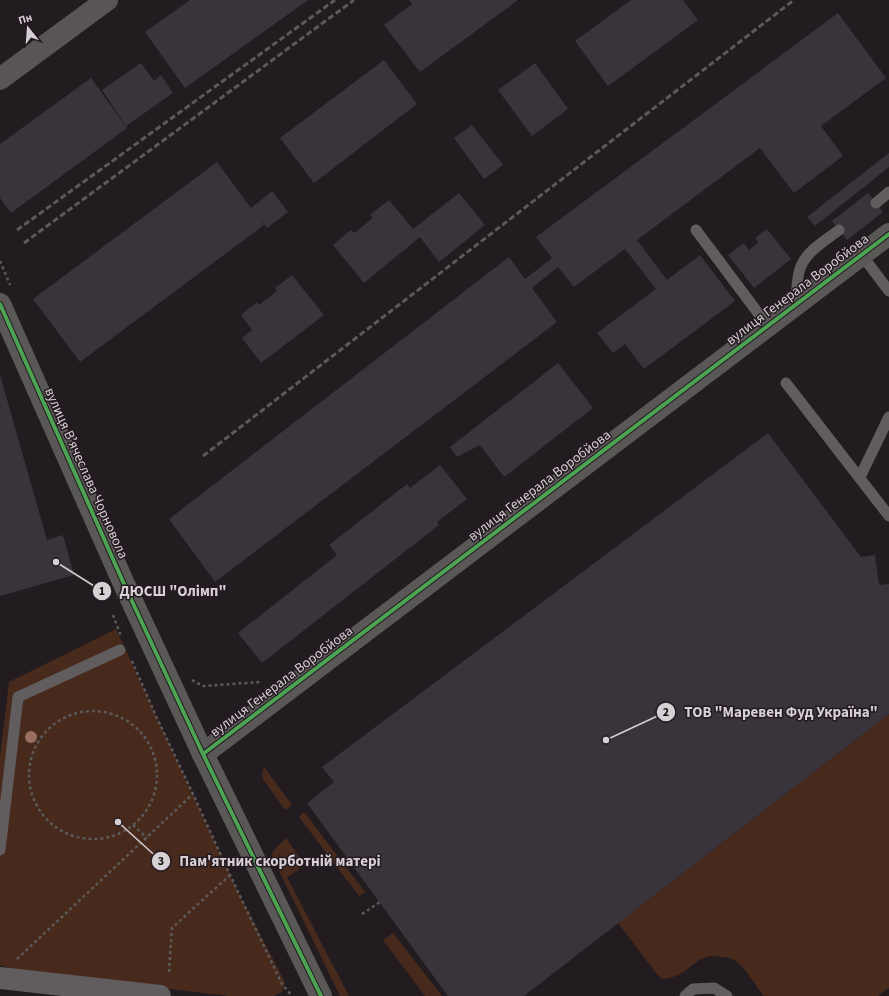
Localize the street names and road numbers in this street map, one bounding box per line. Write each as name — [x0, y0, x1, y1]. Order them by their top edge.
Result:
street label: вулиця Генерала Воробйова — [722, 229, 873, 350]
street label: вулиця Вʼячеслава Чорновола — [39, 385, 133, 562]
street label: вулиця Генерала Воробйова — [464, 425, 615, 546]
street label: вулиця Генерала Воробйова — [206, 621, 357, 742]

